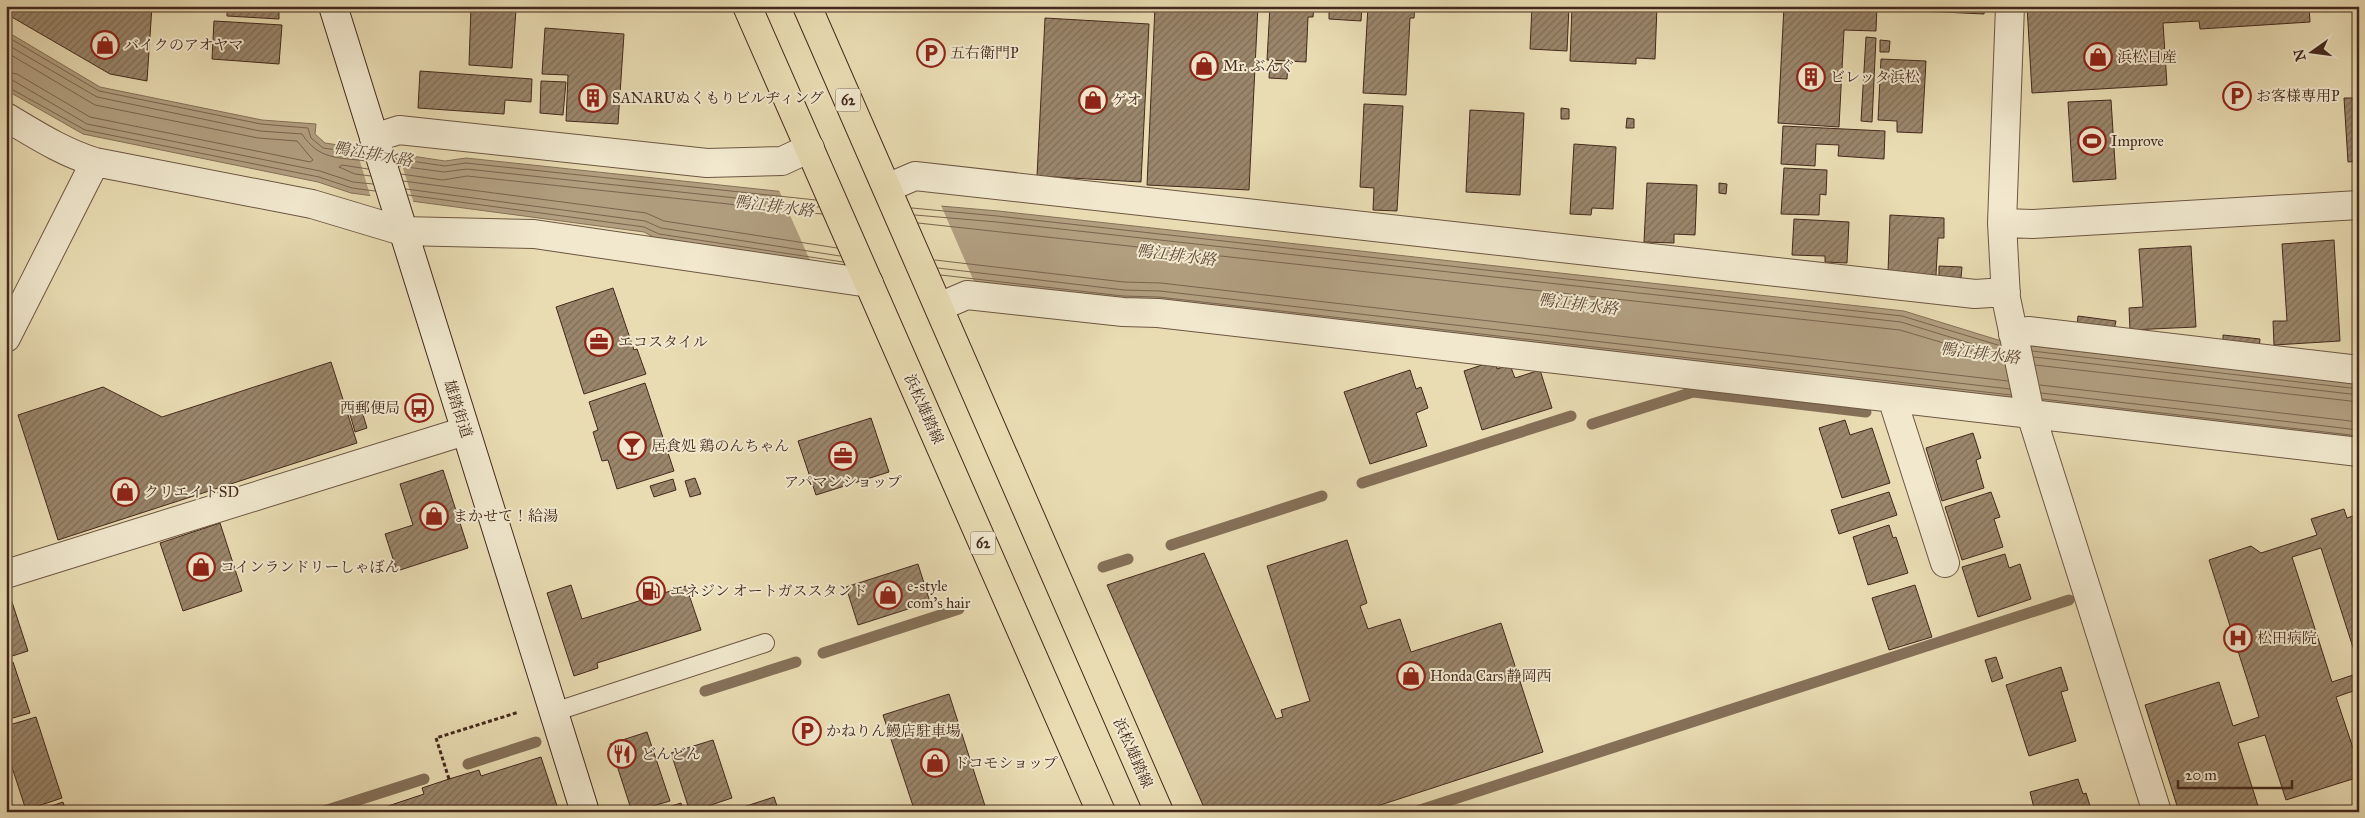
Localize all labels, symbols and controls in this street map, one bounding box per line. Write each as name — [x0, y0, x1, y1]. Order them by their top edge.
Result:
north arrow — [2288, 28, 2338, 78]
shop icon: バイクのアオヤマ — [90, 30, 120, 60]
place label: バイクのアオヤマ — [124, 36, 244, 54]
parking icon: 五右衛門P — [916, 38, 946, 68]
shop icon: 浜松日産 — [2083, 42, 2113, 72]
place label: 五右衛門P — [950, 44, 1019, 62]
text: N — [2290, 47, 2310, 63]
place label: 浜松日産 — [2117, 48, 2177, 66]
shop icon: Mr. ぶんぐ — [1189, 51, 1219, 81]
place label: Mr. ぶんぐ — [1223, 57, 1295, 75]
building icon: ビレッタ浜松 — [1796, 62, 1826, 92]
place label: ビレッタ浜松 — [1830, 68, 1920, 86]
parking icon: お客様専用P — [2222, 81, 2252, 111]
building icon: SANARUぬくもりビルヂィング — [578, 83, 608, 113]
shop icon: ゲオ — [1078, 85, 1108, 115]
place label: お客様専用P — [2256, 87, 2340, 105]
road number: 62 — [836, 88, 860, 112]
place label: SANARUぬくもりビルヂィング — [612, 89, 824, 107]
place label: ゲオ — [1112, 91, 1142, 109]
sports icon: Improve — [2077, 126, 2107, 156]
place label: Improve — [2111, 132, 2164, 150]
water label: 鴨江排水路 — [332, 138, 415, 170]
water label: 鴨江排水路 — [733, 192, 816, 220]
water label: 鴨江排水路 — [1135, 241, 1218, 269]
water label: 鴨江排水路 — [1537, 290, 1620, 318]
office icon: エコスタイル — [584, 327, 614, 357]
place label: エコスタイル — [618, 333, 708, 351]
water label: 鴨江排水路 — [1939, 339, 2022, 367]
street label: 浜松雄踏線 — [901, 371, 947, 447]
street label: 雄踏街道 — [440, 378, 476, 440]
bus stop icon: 西郵便局 — [404, 393, 434, 423]
place label: 西郵便局 — [340, 399, 400, 417]
bar icon: 居食処 鶏のんちゃん — [617, 431, 647, 461]
place label: 居食処 鶏のんちゃん — [651, 437, 789, 455]
office icon: アパマンショップ — [828, 441, 858, 471]
place label: アパマンショップ — [784, 473, 902, 491]
shop icon: クリエイトSD — [110, 477, 140, 507]
place label: クリエイトSD — [144, 483, 239, 501]
shop icon: まかせて！給湯 — [419, 501, 449, 531]
place label: まかせて！給湯 — [453, 507, 558, 525]
road number: 62 — [970, 532, 996, 554]
shop icon: コインランドリーしゃぼん — [186, 552, 216, 582]
place label: コインランドリーしゃぼん — [220, 558, 400, 576]
fuel station icon: エネジン オートガススタンド — [636, 576, 666, 606]
place label: e-style com's hair — [907, 577, 971, 612]
shop icon: e-style com's hair — [873, 580, 903, 610]
place label: エネジン オートガススタンド — [670, 582, 867, 600]
hospital icon: 松田病院 — [2223, 623, 2253, 653]
place label: 松田病院 — [2257, 629, 2317, 647]
shop icon: Honda Cars 静岡西 — [1396, 661, 1426, 691]
place label: Honda Cars 静岡西 — [1430, 667, 1552, 685]
street label: 浜松雄踏線 — [1110, 715, 1156, 791]
parking icon: かねりん鰻店駐車場 — [792, 716, 822, 746]
place label: かねりん鰻店駐車場 — [826, 722, 961, 740]
restaurant icon: どんどん — [607, 739, 637, 769]
place label: どんどん — [641, 745, 701, 763]
shop icon: ドコモショップ — [920, 748, 950, 778]
place label: ドコモショップ — [954, 754, 1058, 772]
scale bar — [2178, 758, 2291, 790]
text: 20 m — [2185, 766, 2217, 784]

